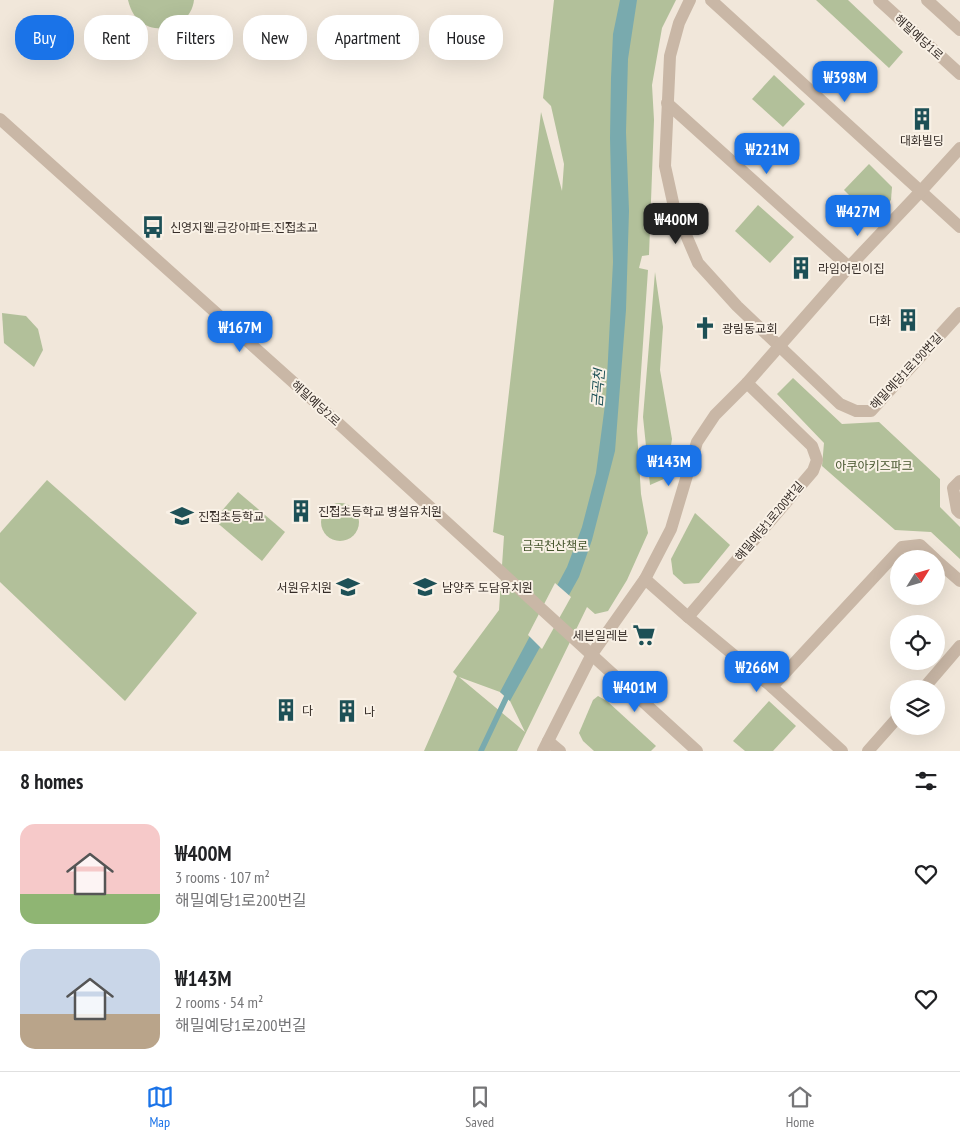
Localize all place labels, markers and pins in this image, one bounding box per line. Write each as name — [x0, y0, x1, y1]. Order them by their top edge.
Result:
pin: ₩398M — [810, 61, 880, 103]
building icon: 대화빌딩 — [909, 106, 935, 132]
pin: ₩221M — [732, 132, 802, 175]
place label: 대화빌딩 — [900, 133, 944, 148]
pin: ₩427M — [823, 194, 893, 237]
pin: ₩400M — [641, 202, 711, 245]
bus stop icon: 신영지웰.금강아파트.진접초교 — [140, 214, 166, 240]
place label: 신영지웰.금강아파트.진접초교 — [170, 220, 318, 235]
building icon: 라임어린이집 — [788, 255, 814, 281]
place label: 라임어린이집 — [818, 261, 884, 276]
building icon: 다화 — [895, 307, 921, 333]
pin: ₩167M — [205, 310, 275, 353]
place label: 다화 — [869, 313, 891, 328]
church icon: 광림동교회 — [692, 315, 718, 341]
place label: 광림동교회 — [722, 321, 777, 336]
pin: ₩143M — [634, 444, 704, 487]
building icon: 진접초등학교 병설유치원 — [288, 498, 314, 524]
school or university icon: 진접초등학교 — [169, 503, 195, 529]
place label: 진접초등학교 병설유치원 — [318, 504, 442, 519]
place label: 진접초등학교 — [198, 509, 264, 524]
school or university icon: 서원유치원 — [335, 574, 361, 600]
school or university icon: 남양주 도담유치원 — [412, 574, 438, 600]
place label: 서원유치원 — [277, 580, 332, 595]
place label: 남양주 도담유치원 — [442, 580, 533, 595]
supermarket icon: 세븐일레븐 — [631, 622, 657, 648]
place label: 세븐일레븐 — [573, 628, 628, 643]
pin: ₩266M — [722, 650, 792, 693]
pin: ₩401M — [600, 670, 670, 713]
building icon: 다 — [273, 697, 299, 723]
building icon: 나 — [334, 698, 360, 724]
place label: 다 — [302, 703, 313, 718]
place label: 나 — [364, 704, 375, 719]

